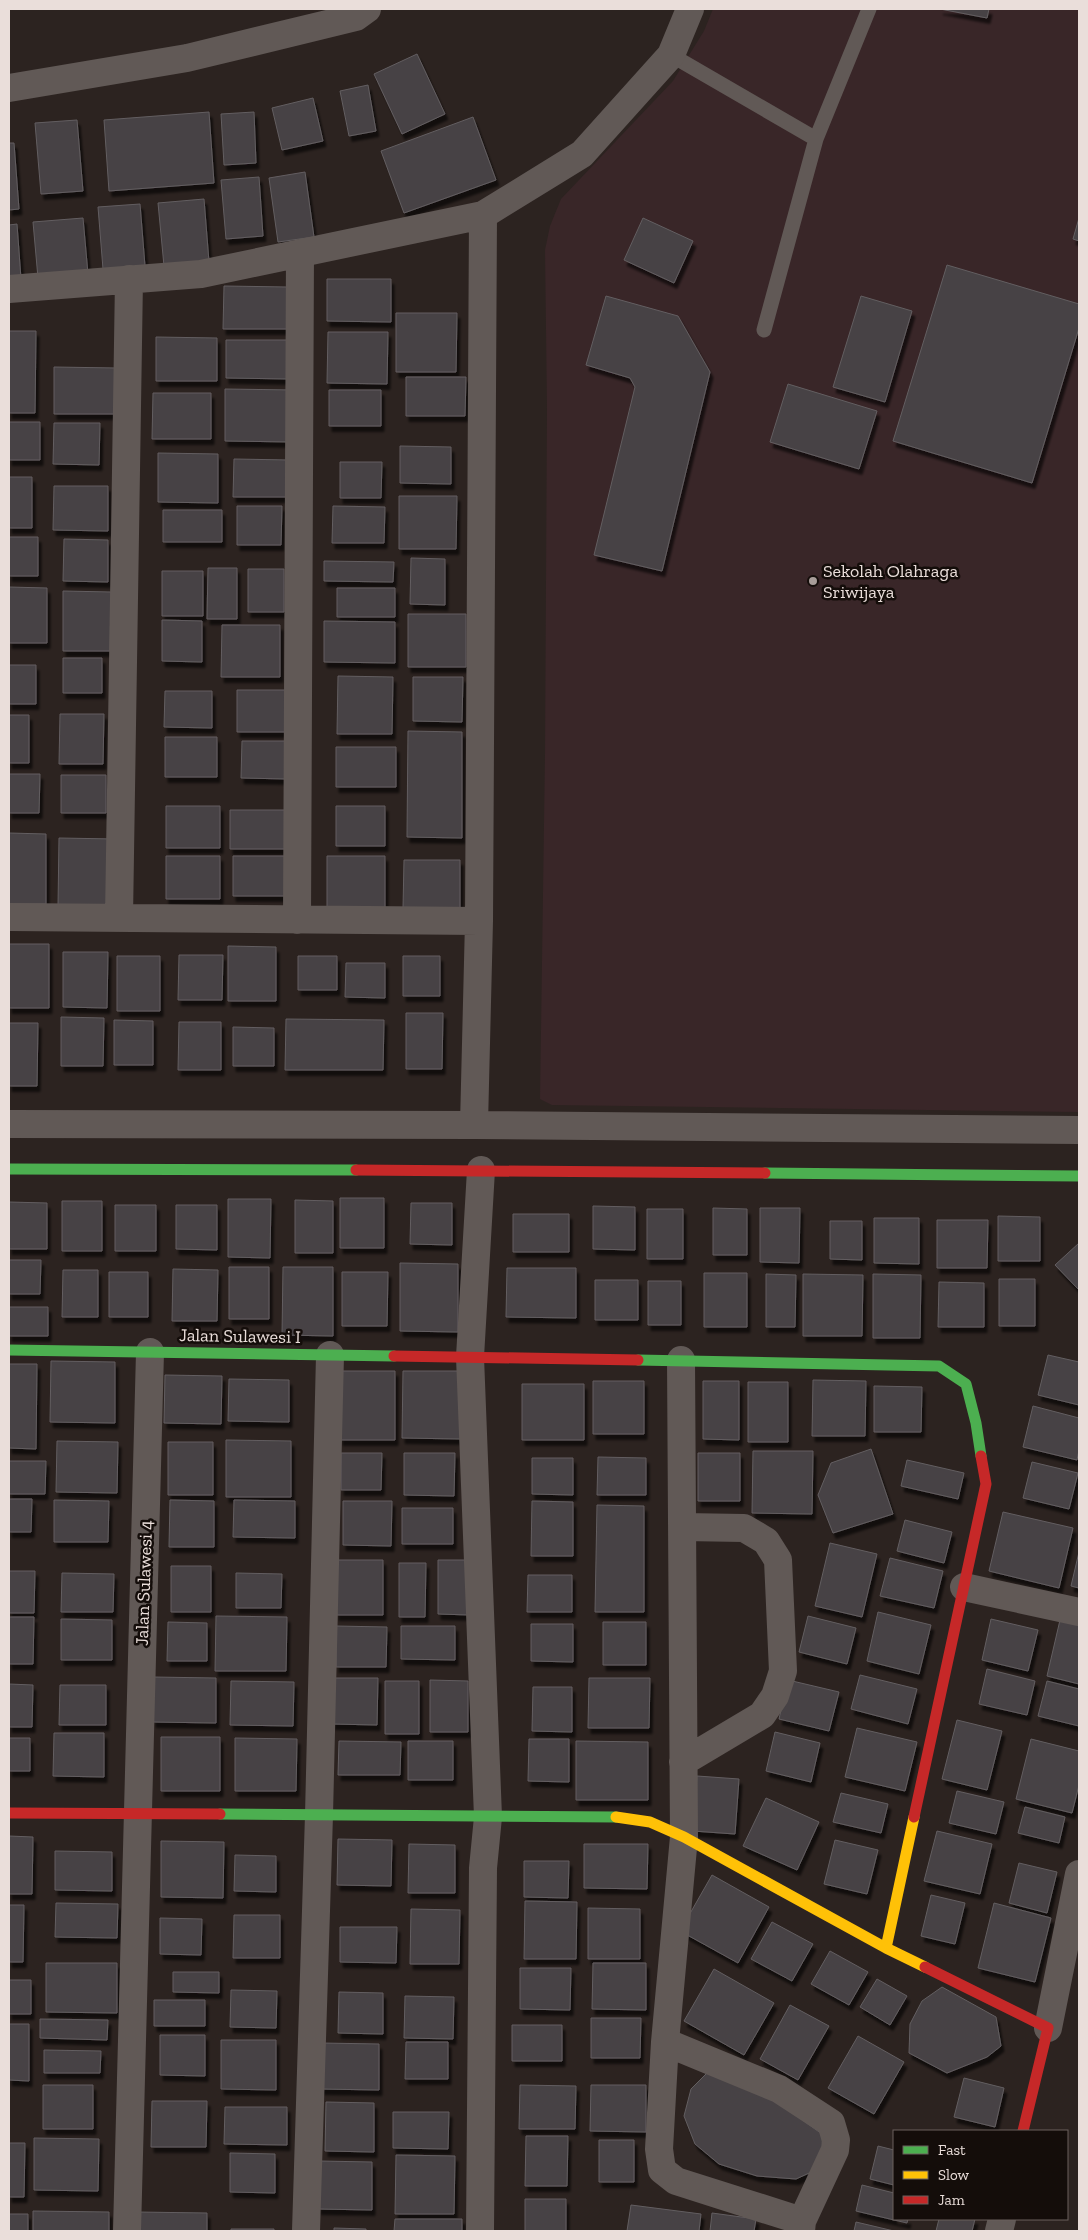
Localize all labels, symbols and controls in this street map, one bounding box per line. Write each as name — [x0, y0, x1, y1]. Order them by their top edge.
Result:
place label: Sekolah Olahraga Sriwijaya — [823, 560, 958, 603]
marker: Sekolah Olahraga Sriwijaya — [807, 575, 819, 587]
street label: Jalan Sulawesi I — [179, 1324, 301, 1348]
street label: Jalan Sulawesi 4 — [131, 1519, 157, 1646]
legend — [893, 2130, 1068, 2220]
text: Fast — [938, 2141, 966, 2159]
text: Slow — [938, 2166, 970, 2184]
text: Jam — [938, 2191, 965, 2209]

